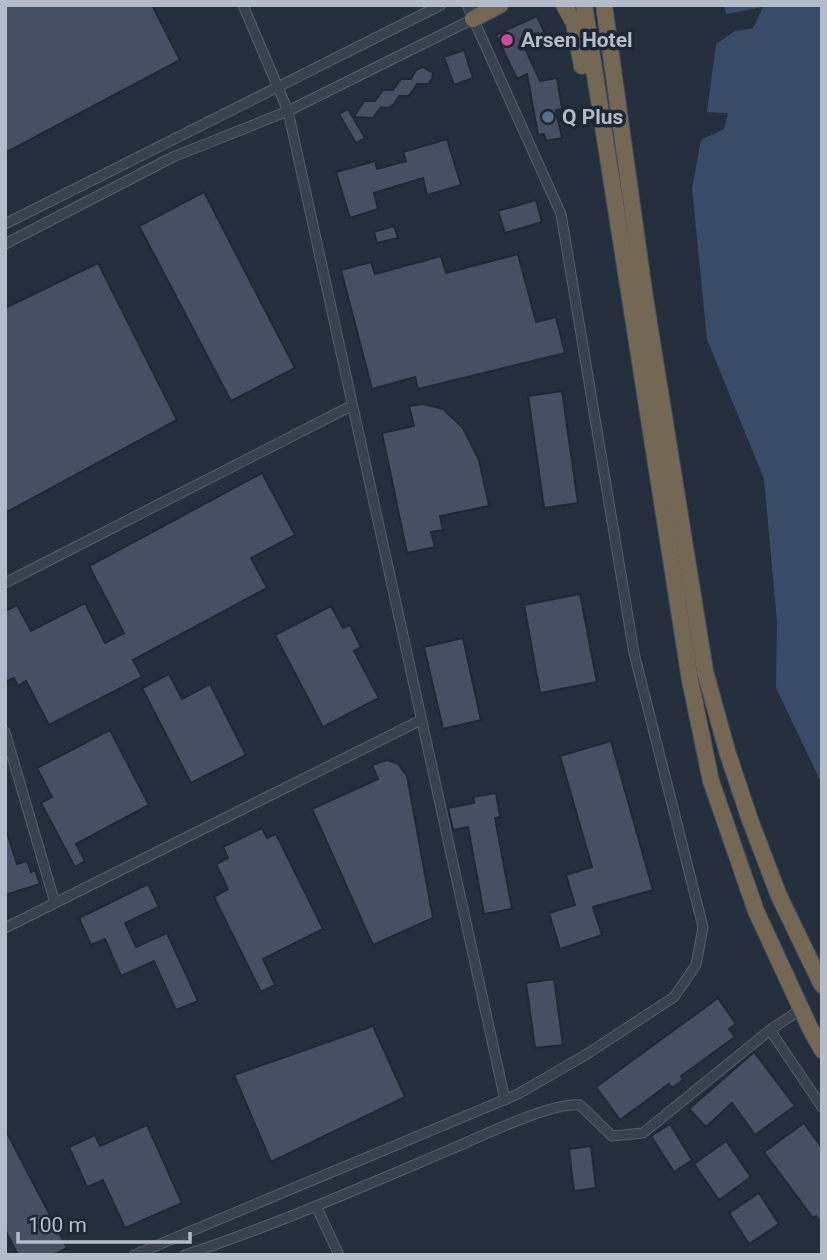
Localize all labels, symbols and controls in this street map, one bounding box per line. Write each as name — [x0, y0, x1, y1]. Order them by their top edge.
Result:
place label: Arsen Hotel — [521, 28, 633, 52]
marker: Arsen Hotel — [499, 32, 515, 48]
place label: Q Plus — [562, 105, 624, 129]
marker: Q Plus — [540, 109, 556, 125]
scale bar — [18, 1200, 189, 1244]
text: 100 m — [28, 1213, 87, 1237]

